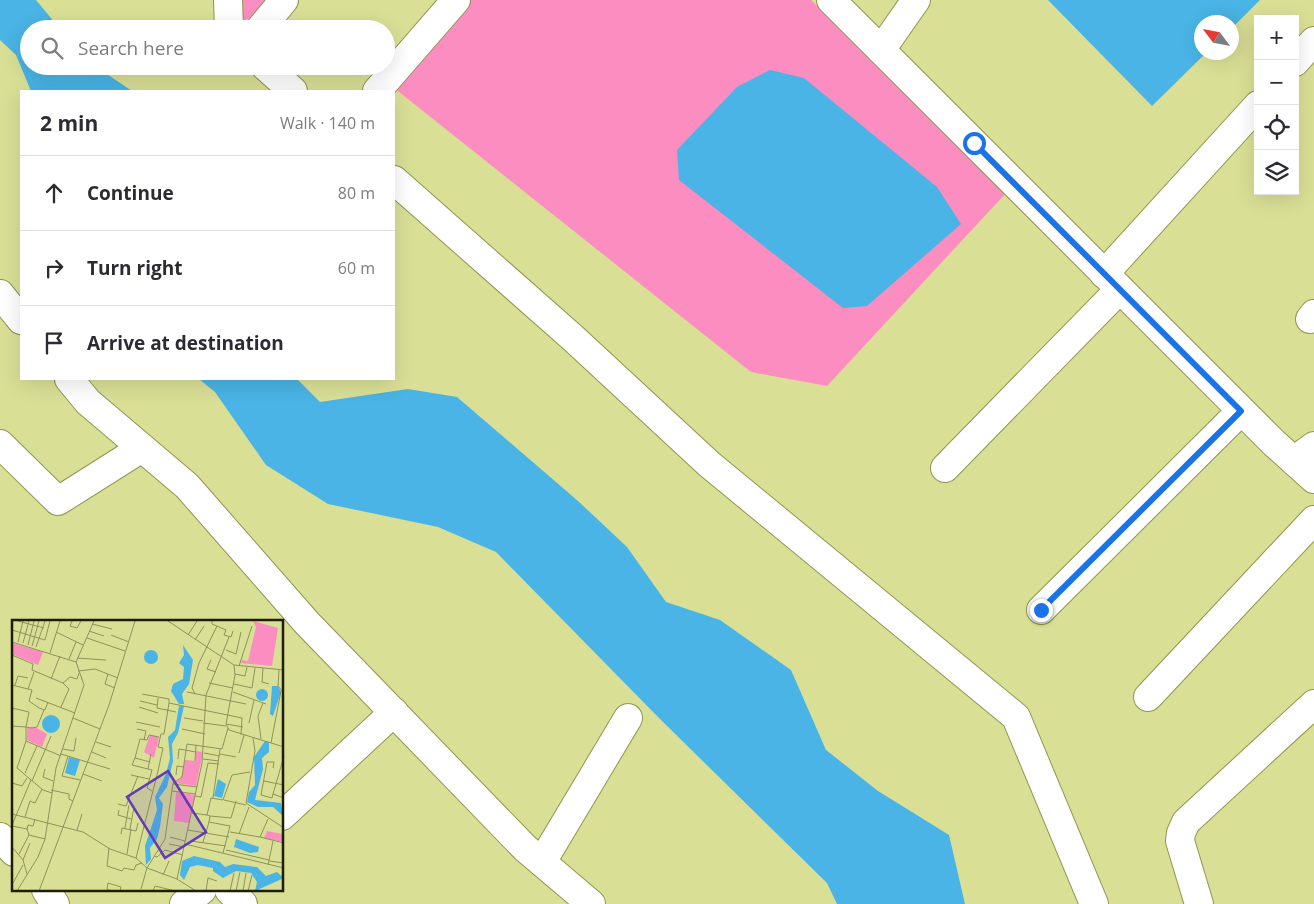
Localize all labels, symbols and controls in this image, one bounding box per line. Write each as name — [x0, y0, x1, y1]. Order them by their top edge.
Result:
north arrow — [1194, 15, 1239, 60]
map controls — [1254, 15, 1299, 195]
button: + — [1254, 15, 1299, 60]
search box — [20, 20, 395, 75]
icon: search — [38, 34, 66, 62]
text: Search here — [78, 35, 184, 61]
button: − — [1254, 60, 1299, 105]
button: locate — [1254, 105, 1299, 150]
text: 2 min — [40, 109, 98, 137]
text: Walk · 140 m — [280, 112, 375, 134]
route start — [963, 132, 986, 155]
button: layers — [1254, 150, 1299, 195]
icon: ahead — [40, 179, 68, 207]
text: Continue — [87, 180, 174, 206]
text: 80 m — [338, 182, 375, 204]
icon: right — [40, 254, 68, 282]
text: Turn right — [87, 255, 182, 281]
text: 60 m — [338, 257, 375, 279]
icon: arrive — [40, 329, 68, 357]
text: Arrive at destination — [87, 330, 284, 356]
route end — [1030, 599, 1053, 622]
inset map — [12, 620, 284, 892]

